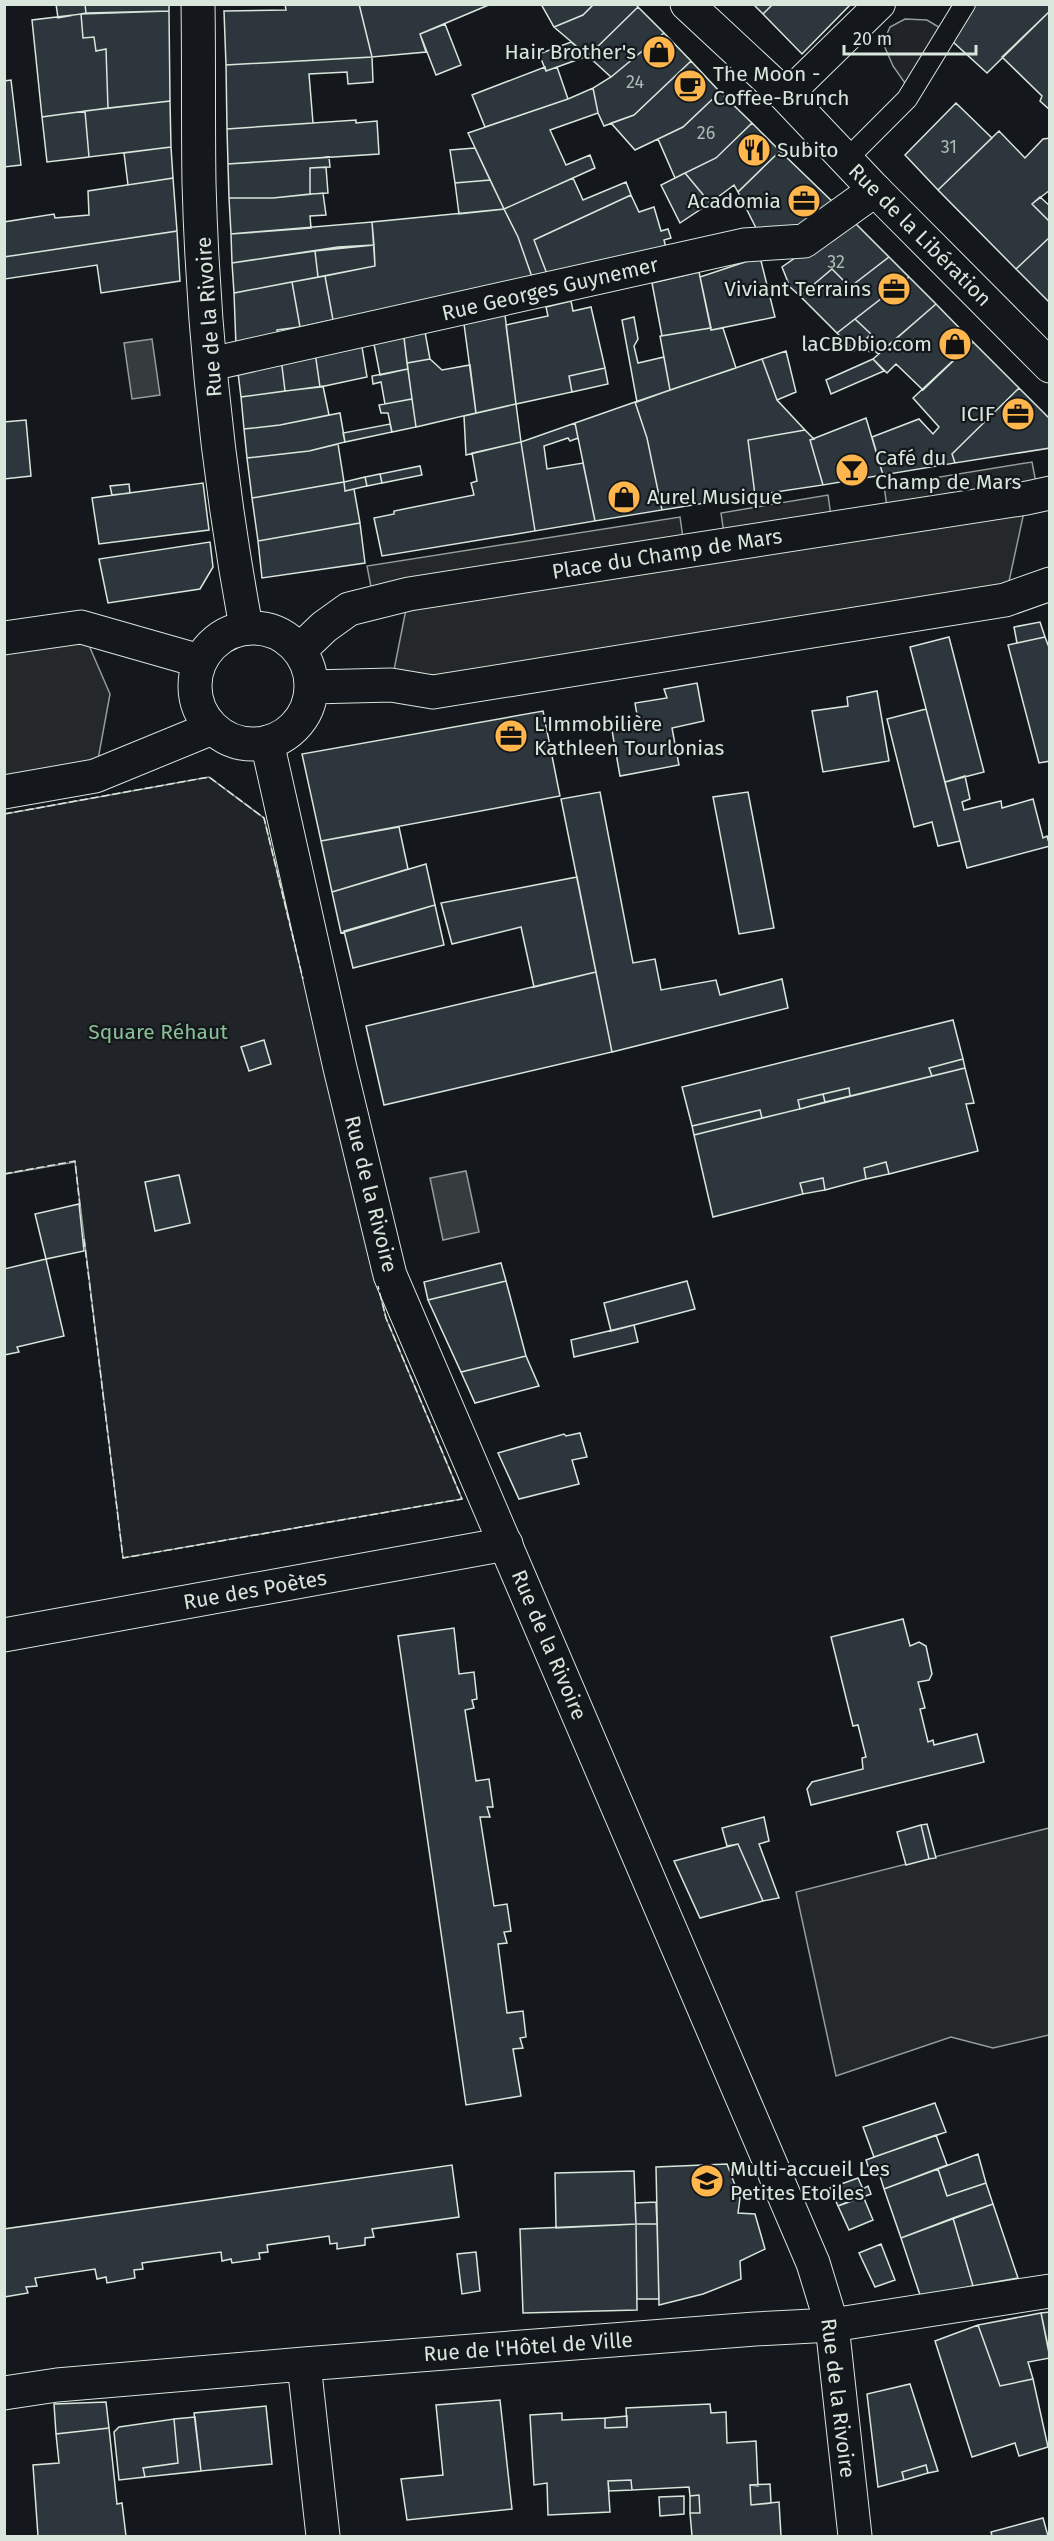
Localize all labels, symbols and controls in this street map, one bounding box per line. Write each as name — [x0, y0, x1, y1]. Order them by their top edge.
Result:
scale bar — [844, 18, 976, 56]
text: 20 m — [853, 28, 892, 50]
shop icon: Hair Brother's — [641, 34, 677, 70]
place label: Hair Brother's — [504, 39, 636, 65]
place label: The Moon - Coffee-Brunch — [713, 61, 850, 111]
cafe icon: The Moon - Coffee-Brunch — [672, 68, 708, 104]
house number: 24 — [626, 71, 644, 93]
house number: 26 — [697, 122, 715, 144]
restaurant icon: Subito — [736, 132, 772, 168]
house number: 31 — [941, 136, 957, 158]
place label: Subito — [777, 137, 839, 163]
street label: Rue de la Libération — [843, 158, 997, 312]
office icon: Acadomia — [786, 183, 822, 219]
place label: Acadomia — [688, 188, 781, 214]
street label: Rue de la Rivoire — [190, 236, 228, 398]
street label: Rue Georges Guynemer — [439, 251, 661, 327]
house number: 32 — [827, 251, 845, 273]
office icon: Viviant Terrains — [876, 271, 912, 307]
place label: Viviant Terrains — [724, 276, 871, 302]
shop icon: laCBDbio.com — [937, 326, 973, 362]
place label: laCBDbio.com — [801, 331, 932, 357]
office icon: ICIF — [1000, 396, 1036, 432]
place label: ICIF — [961, 401, 995, 427]
place label: Café du Champ de Mars — [875, 445, 1021, 495]
bar icon: Café du Champ de Mars — [834, 452, 870, 488]
shop icon: Aurel Musique — [606, 479, 642, 515]
place label: Aurel Musique — [647, 484, 782, 510]
street label: Place du Champ de Mars — [550, 523, 784, 585]
place label: L'Immobilière Kathleen Tourlonias — [534, 711, 724, 761]
office icon: L'Immobilière Kathleen Tourlonias — [493, 718, 529, 754]
park label: Square Réhaut — [88, 1019, 228, 1045]
street label: Rue de la Rivoire — [339, 1113, 403, 1275]
street label: Rue des Poètes — [181, 1565, 329, 1615]
street label: Rue de la Rivoire — [506, 1566, 592, 1724]
place label: Multi-accueil Les Petites Etoiles — [730, 2156, 890, 2206]
school or university icon: Multi-accueil Les Petites Etoiles — [689, 2163, 725, 2199]
street label: Rue de la Rivoire — [815, 2317, 861, 2479]
street label: Rue de l'Hôtel de Ville — [422, 2327, 634, 2367]

